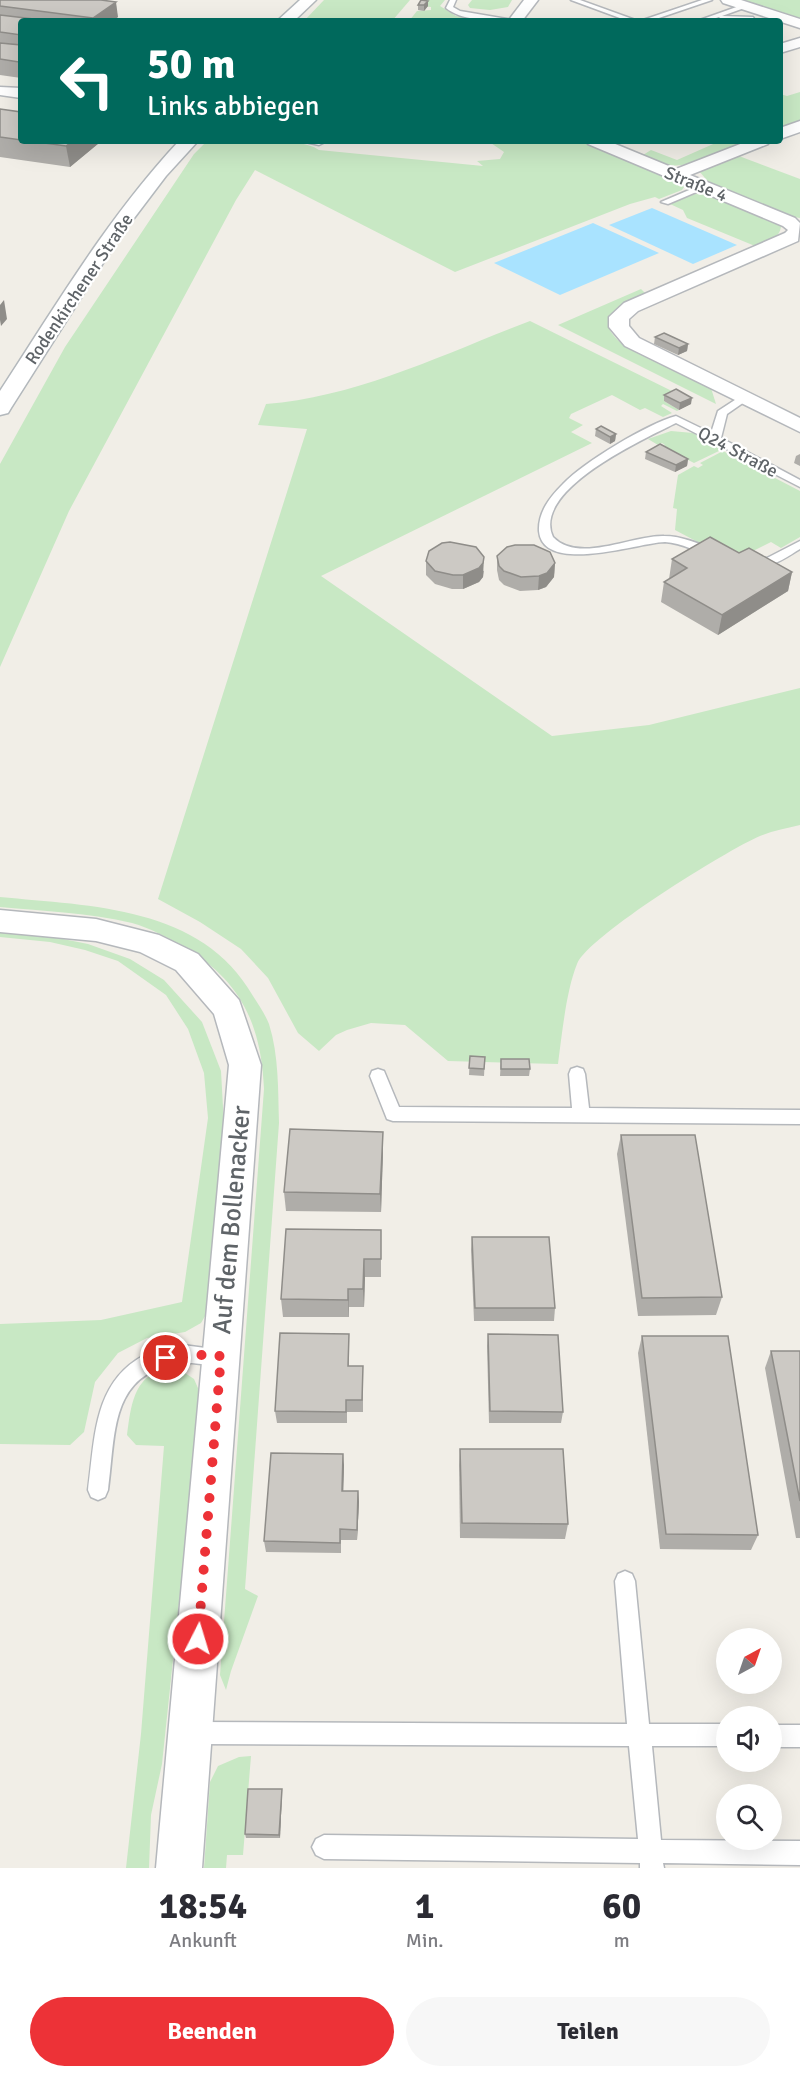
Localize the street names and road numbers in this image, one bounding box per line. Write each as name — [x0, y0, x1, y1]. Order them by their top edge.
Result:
street label: Straße 4 — [661, 161, 731, 207]
street label: Rodenkirchener Straße — [20, 209, 138, 369]
street label: Q24 Straße — [694, 422, 782, 482]
street label: Auf dem Bollenacker — [206, 1104, 258, 1336]

